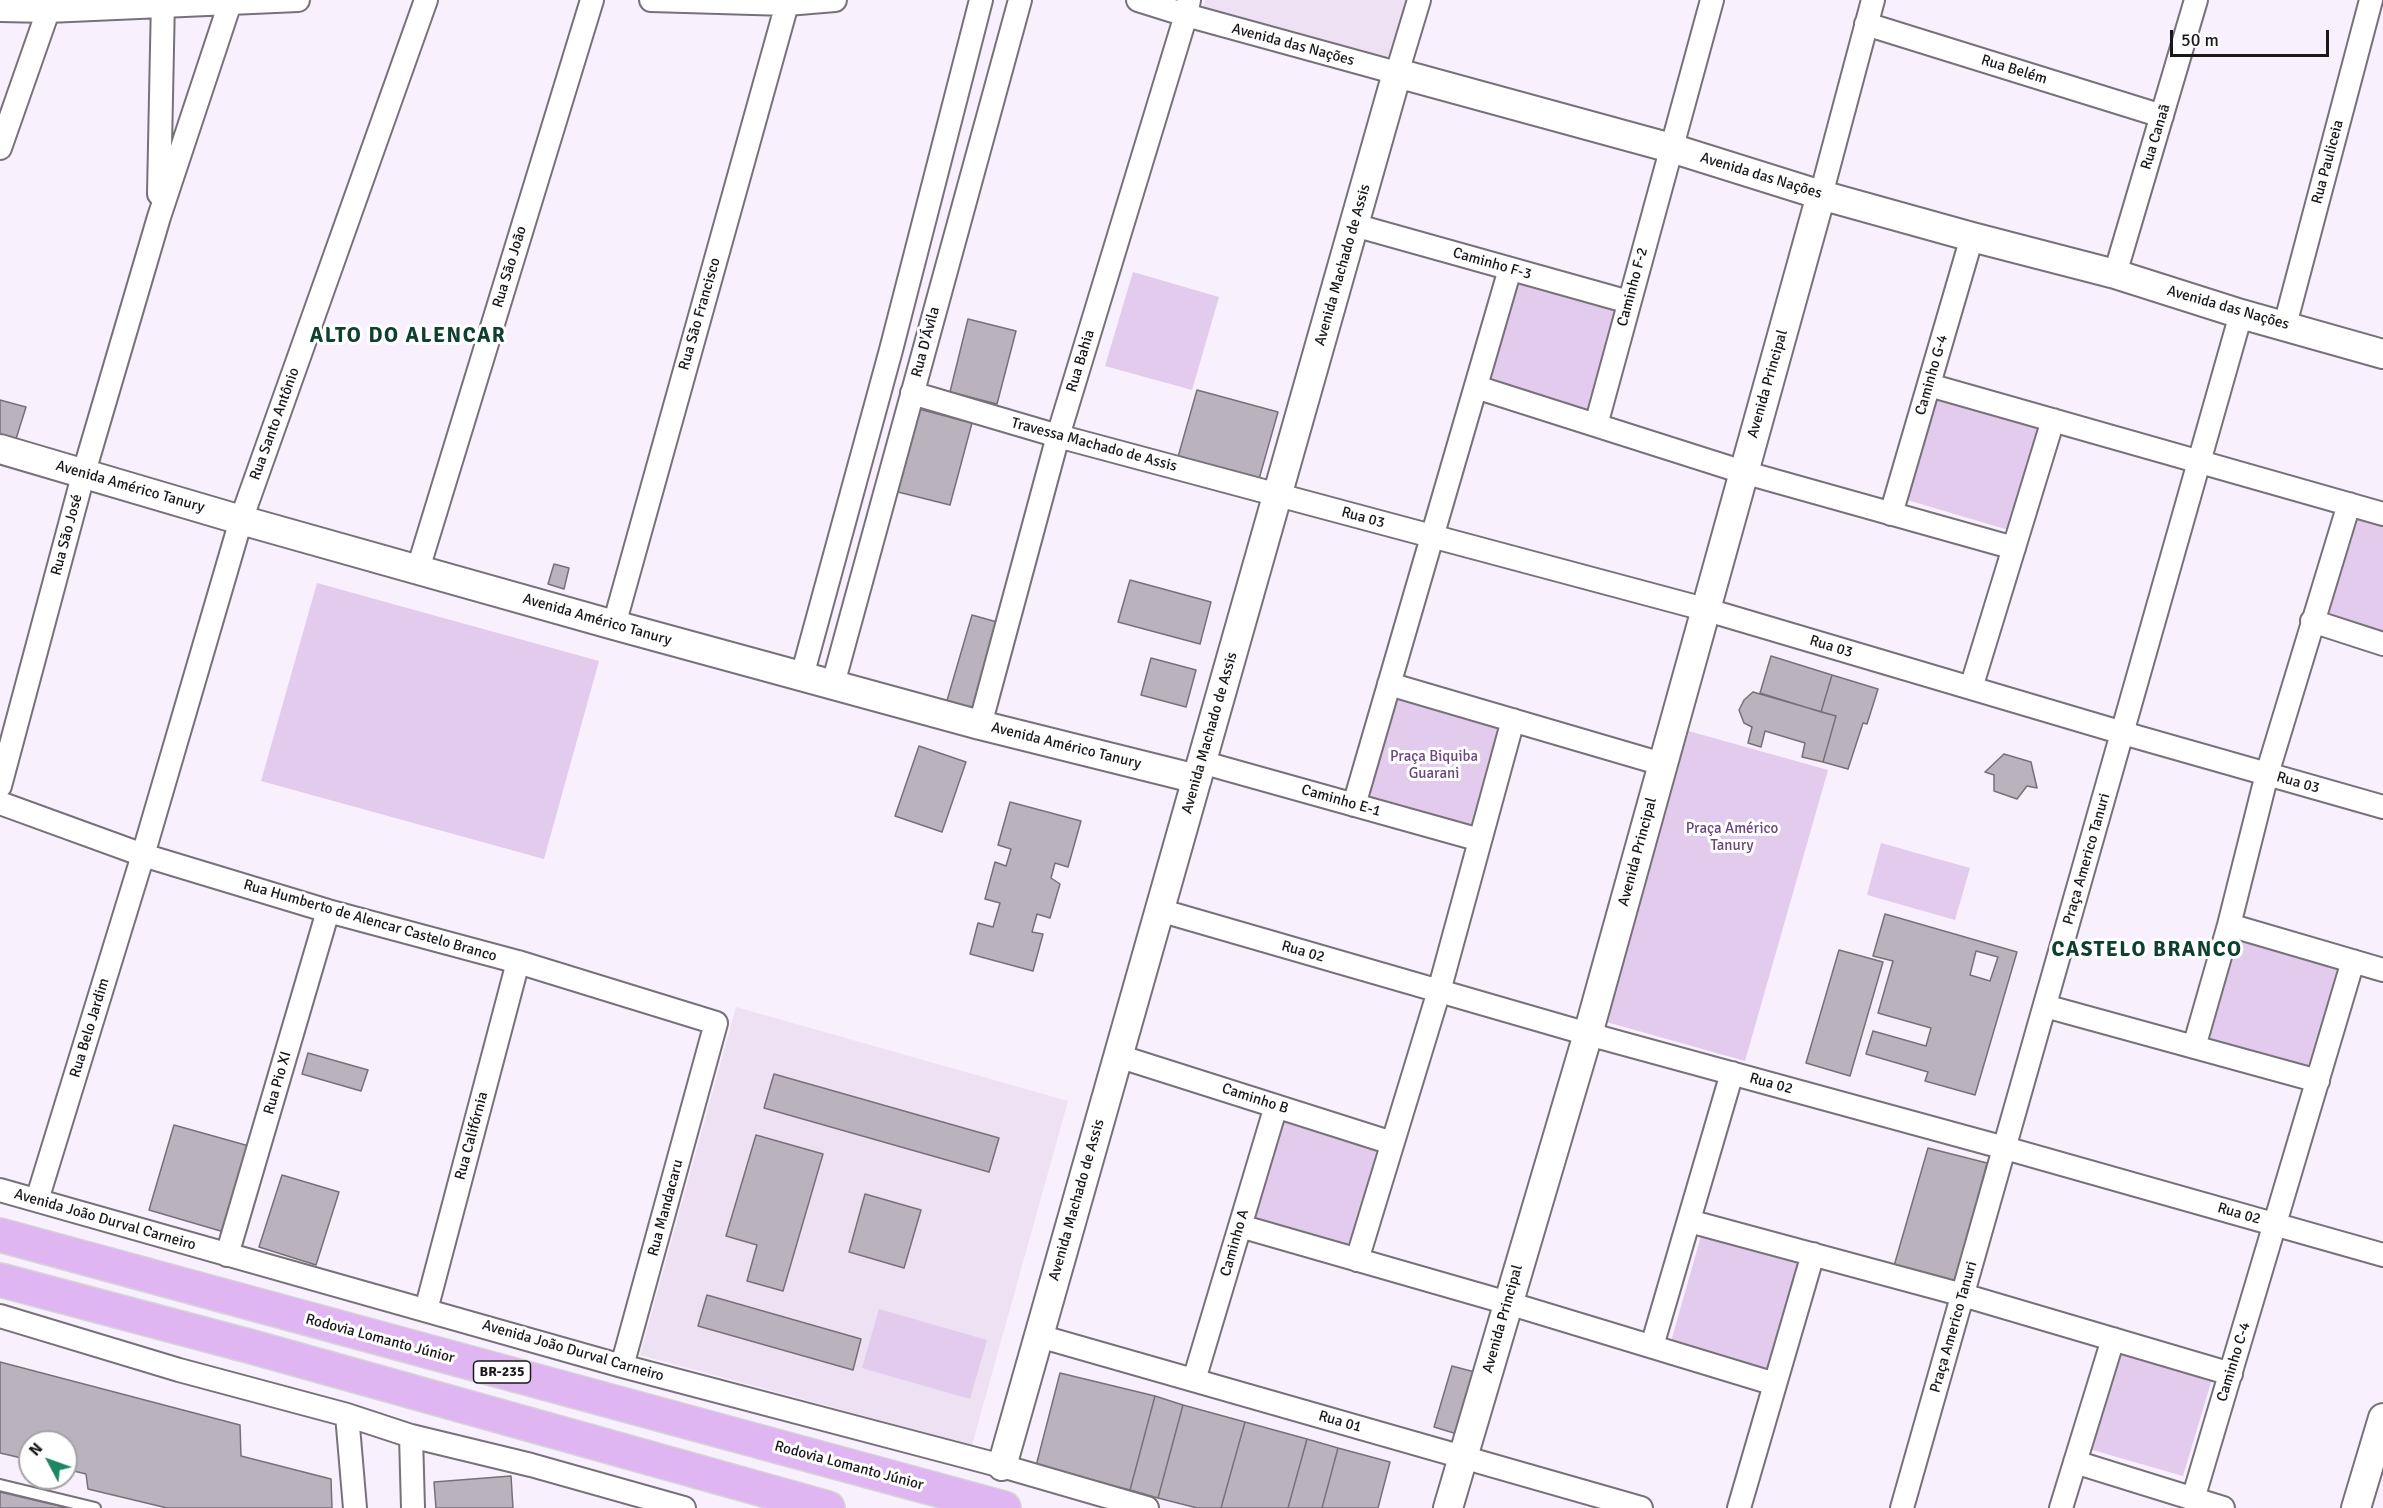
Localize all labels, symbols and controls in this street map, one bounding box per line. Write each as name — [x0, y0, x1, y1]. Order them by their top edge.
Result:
scale bar — [2173, 18, 2332, 56]
street label: Avenida das Nações — [1230, 20, 1356, 70]
text: 50 m — [2181, 29, 2219, 51]
street label: Rua Belém — [1979, 51, 2049, 89]
street label: Rua Canaã — [2137, 102, 2175, 172]
street label: Rua Pauliceia — [2308, 118, 2348, 206]
street label: Avenida das Nações — [1698, 149, 1824, 203]
street label: Avenida Machado de Assis — [1311, 182, 1375, 348]
street label: Rua São João — [489, 224, 531, 310]
street label: Caminho F-3 — [1450, 244, 1534, 284]
street label: Caminho F-2 — [1614, 245, 1652, 329]
street label: Rua São Francisco — [675, 256, 725, 372]
street label: Avenida das Nações — [2165, 282, 2291, 334]
street label: Rua D'Ávila — [908, 305, 944, 379]
district label: ALTO DO ALENCAR — [310, 323, 506, 349]
street label: Rua Bahia — [1063, 328, 1099, 394]
street label: Avenida Principal — [1744, 328, 1792, 440]
street label: Caminho G-4 — [1912, 333, 1952, 417]
street label: Rua Santo Antônio — [246, 365, 304, 483]
street label: Travessa Machado de Assis — [1009, 414, 1179, 476]
street label: Avenida Américo Tanury — [54, 457, 206, 517]
street label: Rua São José — [48, 492, 86, 578]
street label: Rua 03 — [1339, 504, 1387, 532]
street label: Avenida Américo Tanury — [521, 590, 673, 650]
street label: Rua 03 — [1807, 632, 1855, 662]
street label: Avenida Machado de Assis — [1178, 650, 1242, 816]
street label: Avenida Américo Tanury — [989, 719, 1143, 773]
park label: Praça Biquiba Guarani — [1390, 748, 1478, 783]
street label: Rua 03 — [2274, 768, 2322, 798]
street label: Caminho E-1 — [1299, 781, 1383, 821]
street label: Praça Americo Tanuri — [2060, 791, 2114, 927]
street label: Avenida Principal — [1615, 796, 1661, 908]
park label: Praça Américo Tanury — [1686, 820, 1778, 855]
street label: Rua Humberto de Alencar Castelo Branco — [241, 876, 499, 966]
street label: Rua 02 — [1279, 937, 1327, 967]
district label: CASTELO BRANCO — [2052, 937, 2242, 963]
street label: Rua Belo Jardim — [66, 976, 114, 1080]
street label: Rua Pio XI — [260, 1049, 296, 1117]
street label: Rua 02 — [1747, 1070, 1795, 1098]
street label: Caminho B — [1219, 1080, 1291, 1118]
street label: Rua Califórnia — [452, 1090, 492, 1182]
street label: Avenida Machado de Assis — [1045, 1117, 1109, 1283]
street label: Rua Mandacaru — [644, 1158, 688, 1258]
street label: Avenida João Durval Carneiro — [12, 1185, 198, 1255]
street label: Rua 02 — [2215, 1199, 2263, 1229]
street label: Caminho A — [1217, 1207, 1253, 1279]
street label: Praça Americo Tanuri — [1927, 1259, 1981, 1395]
street label: Avenida Principal — [1479, 1263, 1527, 1375]
street label: Rodovia Lomanto Júnior — [304, 1310, 456, 1368]
street label: Avenida João Durval Carneiro — [480, 1316, 666, 1386]
street label: Caminho C-4 — [2213, 1320, 2255, 1404]
road number: BR-235 — [474, 1361, 530, 1383]
street label: Rua 01 — [1316, 1407, 1364, 1437]
north arrow — [18, 1430, 78, 1490]
street label: Rodovia Lomanto Júnior — [773, 1437, 925, 1495]
text: N — [25, 1439, 47, 1460]

